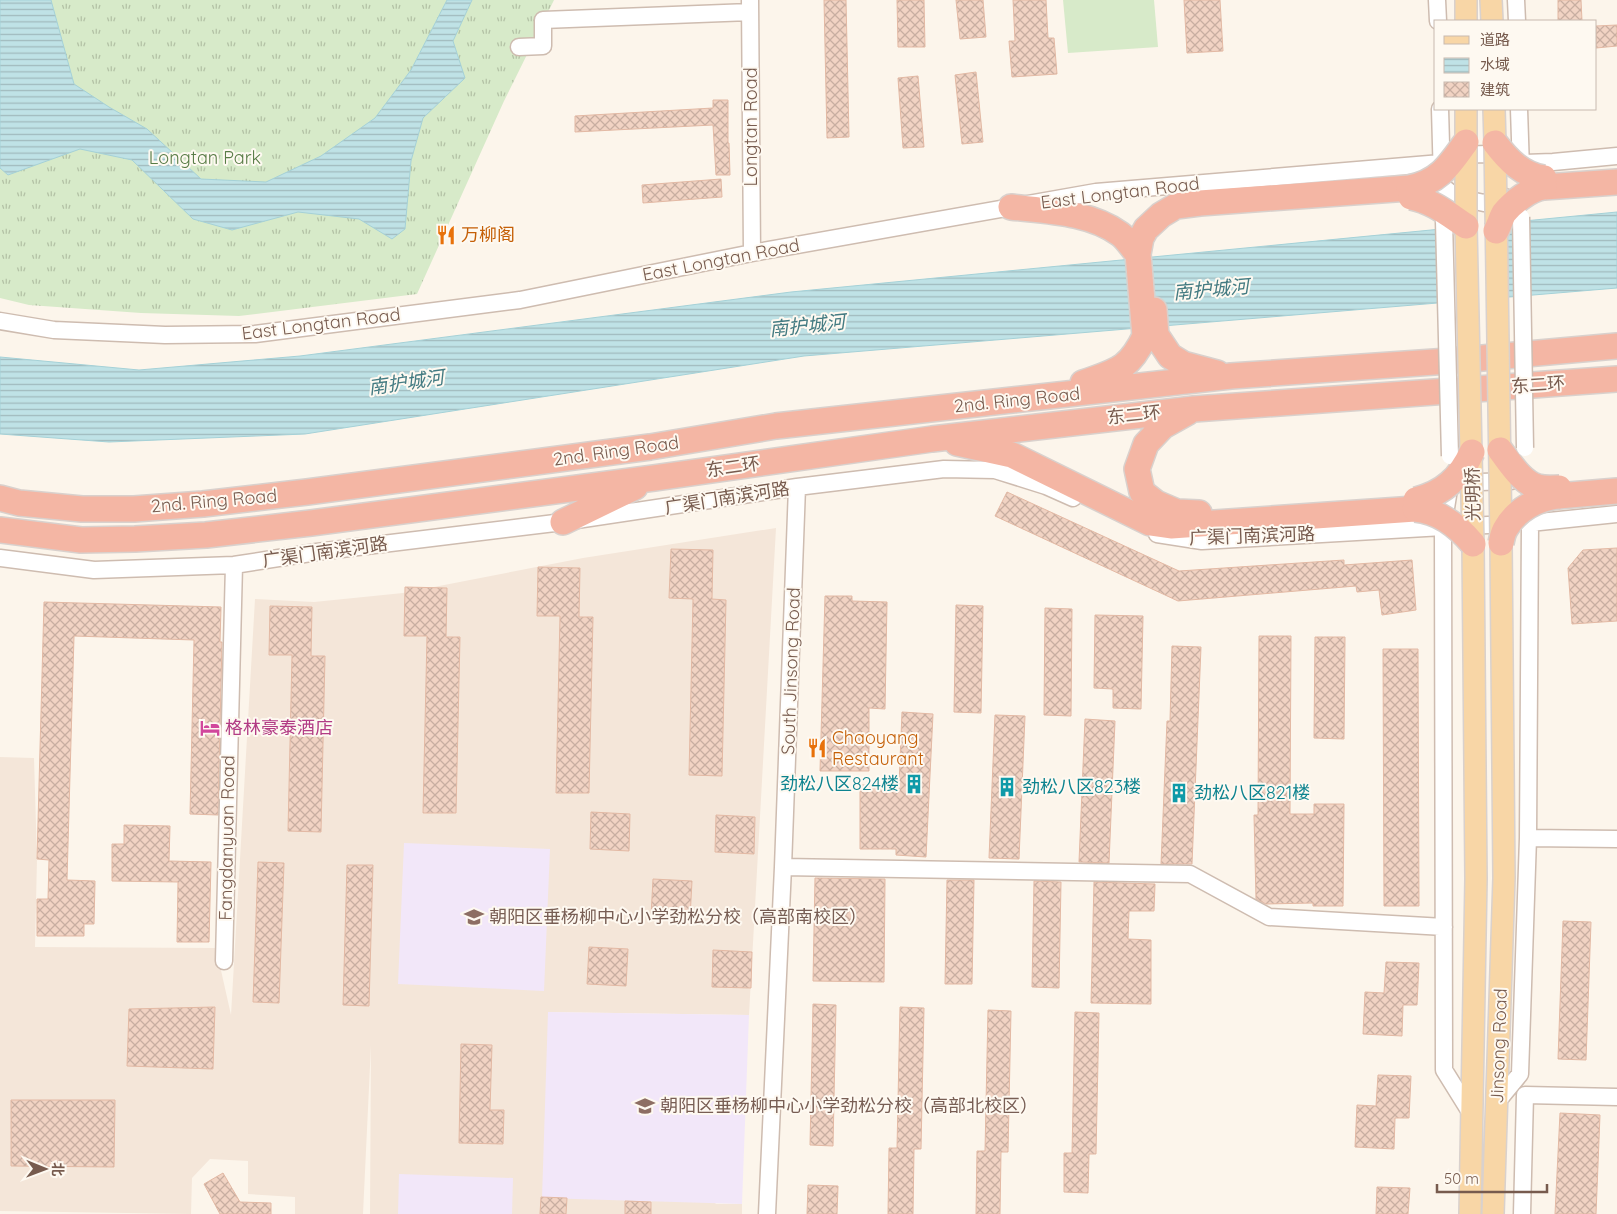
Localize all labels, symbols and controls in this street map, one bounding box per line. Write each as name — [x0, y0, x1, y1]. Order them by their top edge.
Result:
legend — [1434, 20, 1597, 110]
text: 道路 — [1480, 30, 1510, 49]
text: 水域 — [1480, 55, 1510, 74]
street label: Longtan Road — [739, 67, 762, 187]
text: 建筑 — [1480, 80, 1510, 99]
park label: Longtan Park — [149, 146, 261, 169]
street label: East Longtan Road — [1039, 171, 1201, 214]
place label: 万柳阁 — [461, 223, 515, 246]
restaurant icon: 万柳阁 — [435, 224, 457, 246]
street label: East Longtan Road — [640, 233, 801, 286]
water label: 南护城河 — [1172, 273, 1254, 304]
street label: East Longtan Road — [240, 302, 402, 345]
water label: 南护城河 — [768, 309, 850, 341]
water label: 南护城河 — [367, 364, 449, 399]
street label: 东二环 — [1510, 371, 1566, 398]
street label: 2nd. Ring Road — [953, 381, 1081, 418]
street label: 东二环 — [1106, 400, 1162, 429]
street label: 2nd. Ring Road — [552, 430, 680, 471]
street label: 东二环 — [705, 451, 761, 482]
street label: 光明桥 — [1461, 467, 1484, 521]
street label: 广渠门南滨河路 — [663, 476, 791, 519]
street label: 2nd. Ring Road — [150, 484, 278, 517]
street label: 广渠门南滨河路 — [1189, 522, 1315, 549]
street label: 广渠门南滨河路 — [261, 531, 389, 572]
street label: South Jinsong Road — [776, 587, 805, 755]
place label: 格林豪泰酒店 — [225, 716, 333, 739]
hotel icon: 格林豪泰酒店 — [199, 717, 221, 739]
place label: Chaoyang Restaurant — [832, 726, 924, 770]
restaurant icon: Chaoyang Restaurant — [806, 737, 828, 759]
street label: Fangdanyuan Road — [214, 755, 239, 921]
place label: 劲松八区824楼 — [780, 772, 899, 795]
building icon: 劲松八区824楼 — [903, 773, 925, 795]
place label: 劲松八区823楼 — [1022, 775, 1141, 798]
building icon: 劲松八区823楼 — [996, 776, 1018, 798]
place label: 劲松八区821楼 — [1194, 781, 1310, 804]
building icon: 劲松八区821楼 — [1168, 782, 1190, 804]
place label: 朝阳区垂杨柳中心小学劲松分校（高部南校区） — [489, 905, 867, 928]
school or university icon: 朝阳区垂杨柳中心小学劲松分校（高部南校区） — [463, 906, 485, 928]
street label: Jinsong Road — [1485, 988, 1512, 1104]
place label: 朝阳区垂杨柳中心小学劲松分校（高部北校区） — [660, 1094, 1038, 1117]
school or university icon: 朝阳区垂杨柳中心小学劲松分校（高部北校区） — [634, 1095, 656, 1117]
north arrow — [20, 1144, 70, 1194]
text: 北 — [49, 1162, 67, 1176]
scale bar — [1437, 1162, 1547, 1194]
text: 50 m — [1444, 1169, 1479, 1188]

